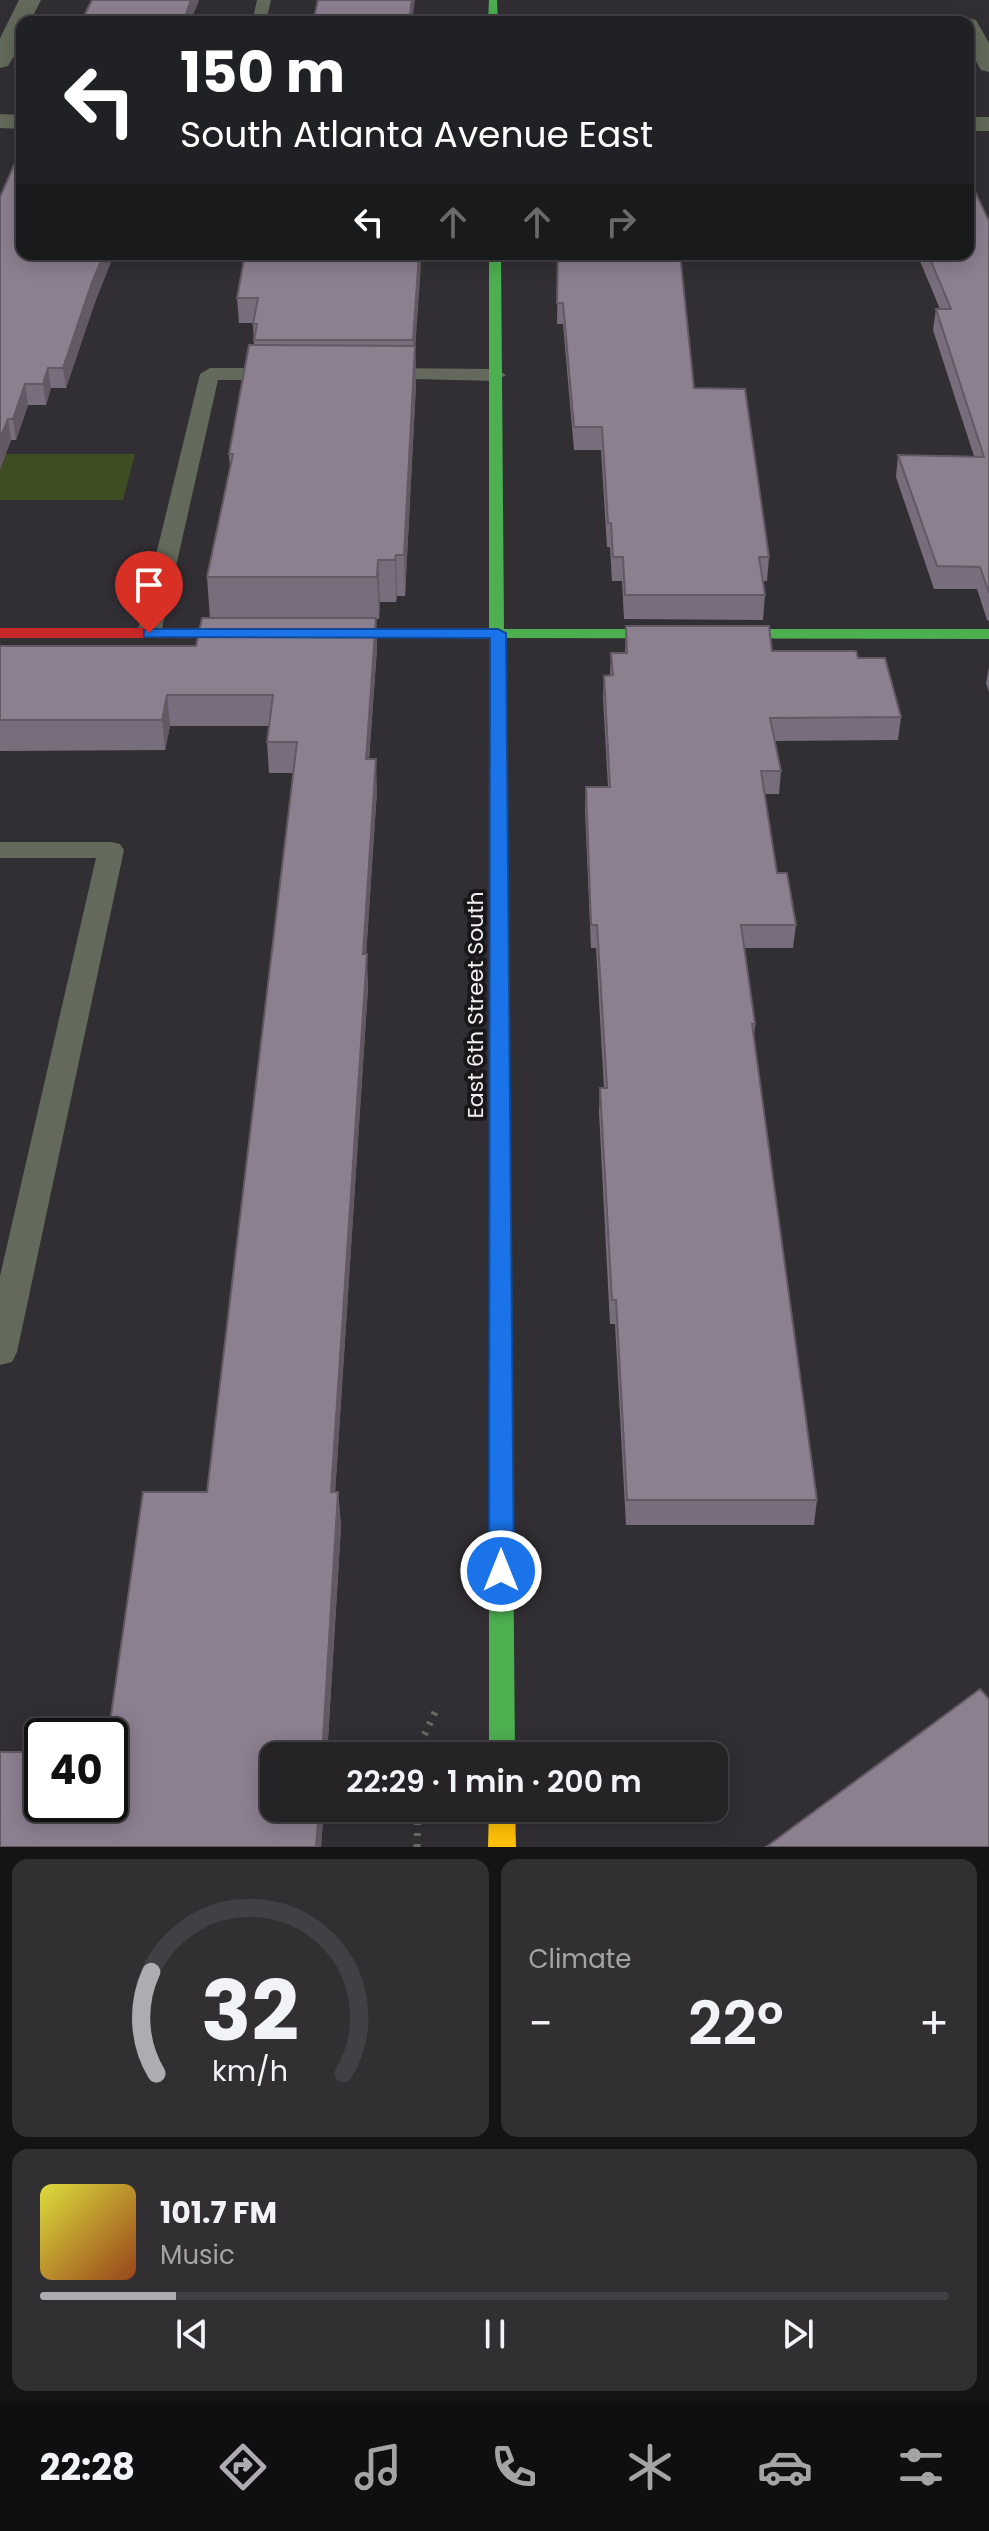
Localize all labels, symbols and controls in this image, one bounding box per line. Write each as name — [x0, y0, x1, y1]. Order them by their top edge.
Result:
text: 150 m — [180, 33, 345, 112]
icon: left — [48, 48, 152, 152]
text: South Atlanta Avenue East — [180, 109, 653, 160]
icon: left — [347, 200, 391, 244]
icon: ahead — [431, 200, 475, 244]
icon: ahead — [515, 200, 559, 244]
icon: right — [599, 200, 643, 244]
pin — [115, 551, 183, 633]
icon: arrive — [127, 563, 171, 607]
street label: East 6th Street South — [460, 892, 491, 1118]
position arrow — [459, 1529, 543, 1613]
speed limit sign: 40 — [24, 1718, 128, 1822]
text: 22:29 · 1 min · 200 m — [346, 1760, 642, 1803]
text: Climate — [529, 1941, 631, 1977]
text: 32 — [201, 1953, 299, 2069]
text: 22° — [688, 1982, 784, 2066]
text: − — [529, 1993, 553, 2054]
text: + — [919, 1993, 949, 2054]
text: km/h — [212, 2051, 288, 2091]
text: 101.7 FM — [160, 2191, 277, 2234]
text: Music — [160, 2237, 235, 2273]
icon: previous — [170, 2312, 214, 2356]
icon: pause — [473, 2312, 517, 2356]
icon: next — [776, 2312, 820, 2356]
icon: directions — [215, 2439, 271, 2495]
icon: music — [350, 2439, 406, 2495]
icon: phone — [486, 2439, 542, 2495]
icon: climate — [622, 2439, 678, 2495]
icon: car — [757, 2439, 813, 2495]
icon: filters — [893, 2439, 949, 2495]
text: 22:28 — [40, 2442, 135, 2493]

